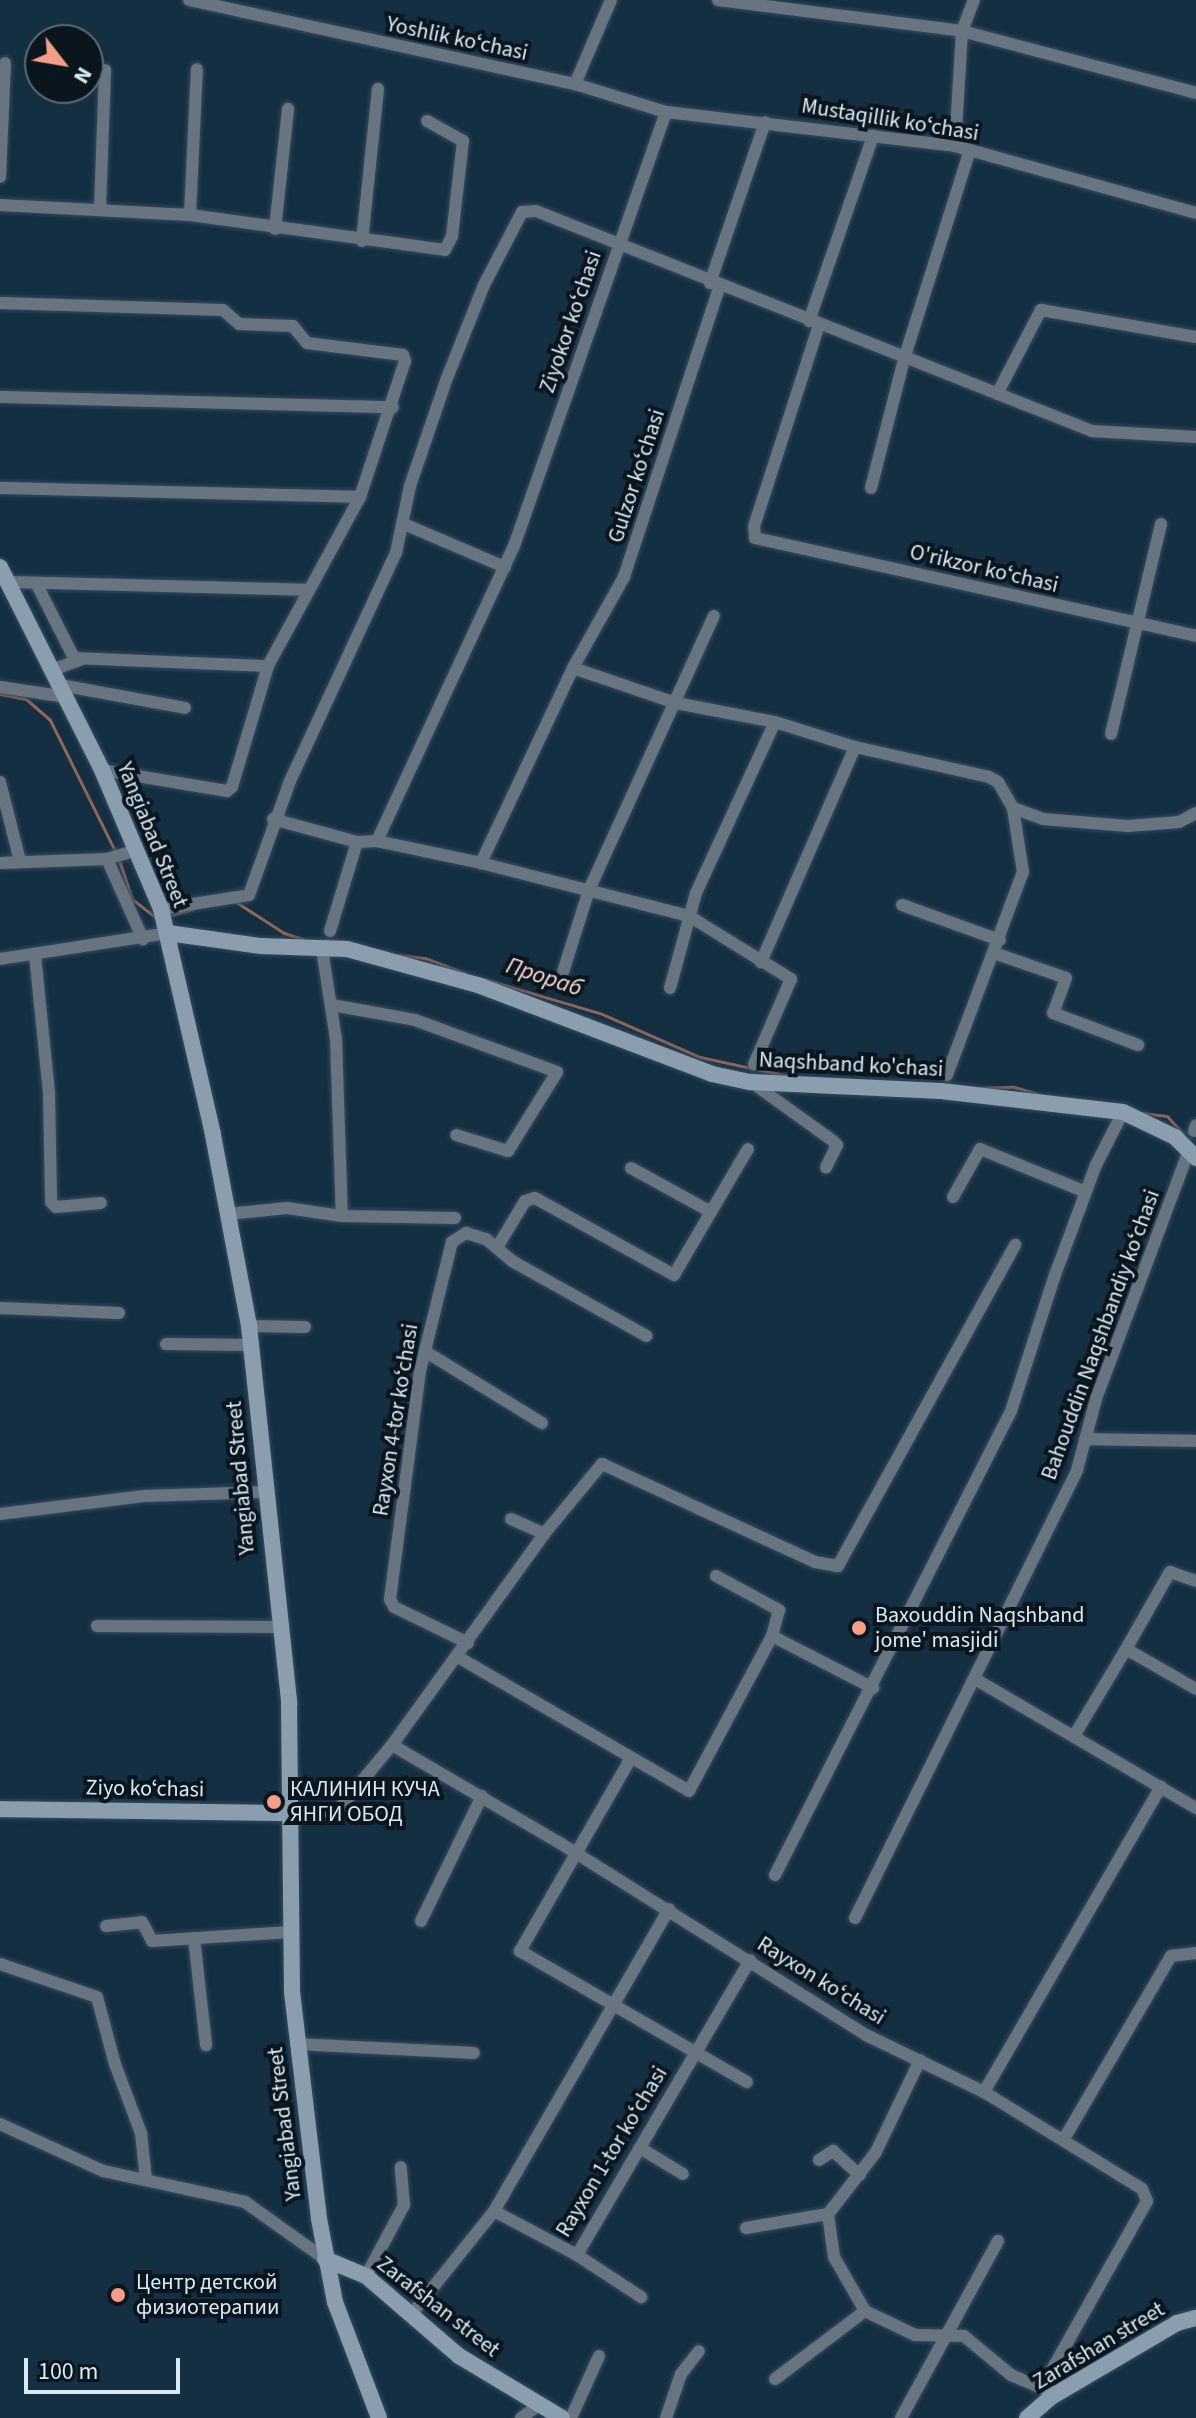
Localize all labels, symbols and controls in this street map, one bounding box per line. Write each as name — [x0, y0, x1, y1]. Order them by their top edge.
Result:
street label: Yoshlik koʻchasi — [384, 11, 530, 67]
north arrow — [24, 24, 104, 104]
text: N — [65, 61, 100, 90]
street label: Mustaqillik koʻchasi — [799, 93, 981, 147]
street label: Ziyokor koʻchasi — [534, 247, 608, 397]
street label: Gulzor koʻchasi — [603, 406, 671, 546]
street label: O'rikzor koʻchasi — [907, 539, 1061, 599]
street label: Yangiabad Street — [111, 758, 193, 912]
water label: Прораб — [502, 951, 586, 1003]
street label: Naqshband ko'chasi — [758, 1047, 944, 1083]
street label: Bahouddin Naqshbandiy koʻchasi — [1036, 1186, 1166, 1484]
street label: Rayxon 4-tor koʻchasi — [368, 1322, 424, 1518]
street label: Yangiabad Street — [221, 1400, 261, 1556]
place label: Baxouddin Naqshband jome' masjidi — [875, 1602, 1085, 1654]
marker: Baxouddin Naqshband jome' masjidi — [850, 1619, 868, 1637]
street label: Ziyo koʻchasi — [86, 1775, 204, 1803]
place label: КАЛИНИН КУЧА ЯНГИ ОБОД — [290, 1776, 440, 1828]
marker: КАЛИНИН КУЧА ЯНГИ ОБОД — [265, 1793, 283, 1811]
street label: Rayxon koʻchasi — [752, 1931, 890, 2031]
street label: Yangiabad Street — [262, 2046, 308, 2202]
street label: Rayxon 1-tor koʻchasi — [551, 2062, 673, 2242]
street label: Zarafshan street — [371, 2251, 505, 2363]
place label: Центр детской физиотерапии — [136, 2269, 279, 2320]
marker: Центр детской физиотерапии — [107, 2284, 129, 2306]
street label: Zarafshan street — [1029, 2296, 1169, 2396]
scale bar — [28, 2342, 184, 2392]
text: 100 m — [38, 2354, 98, 2389]

